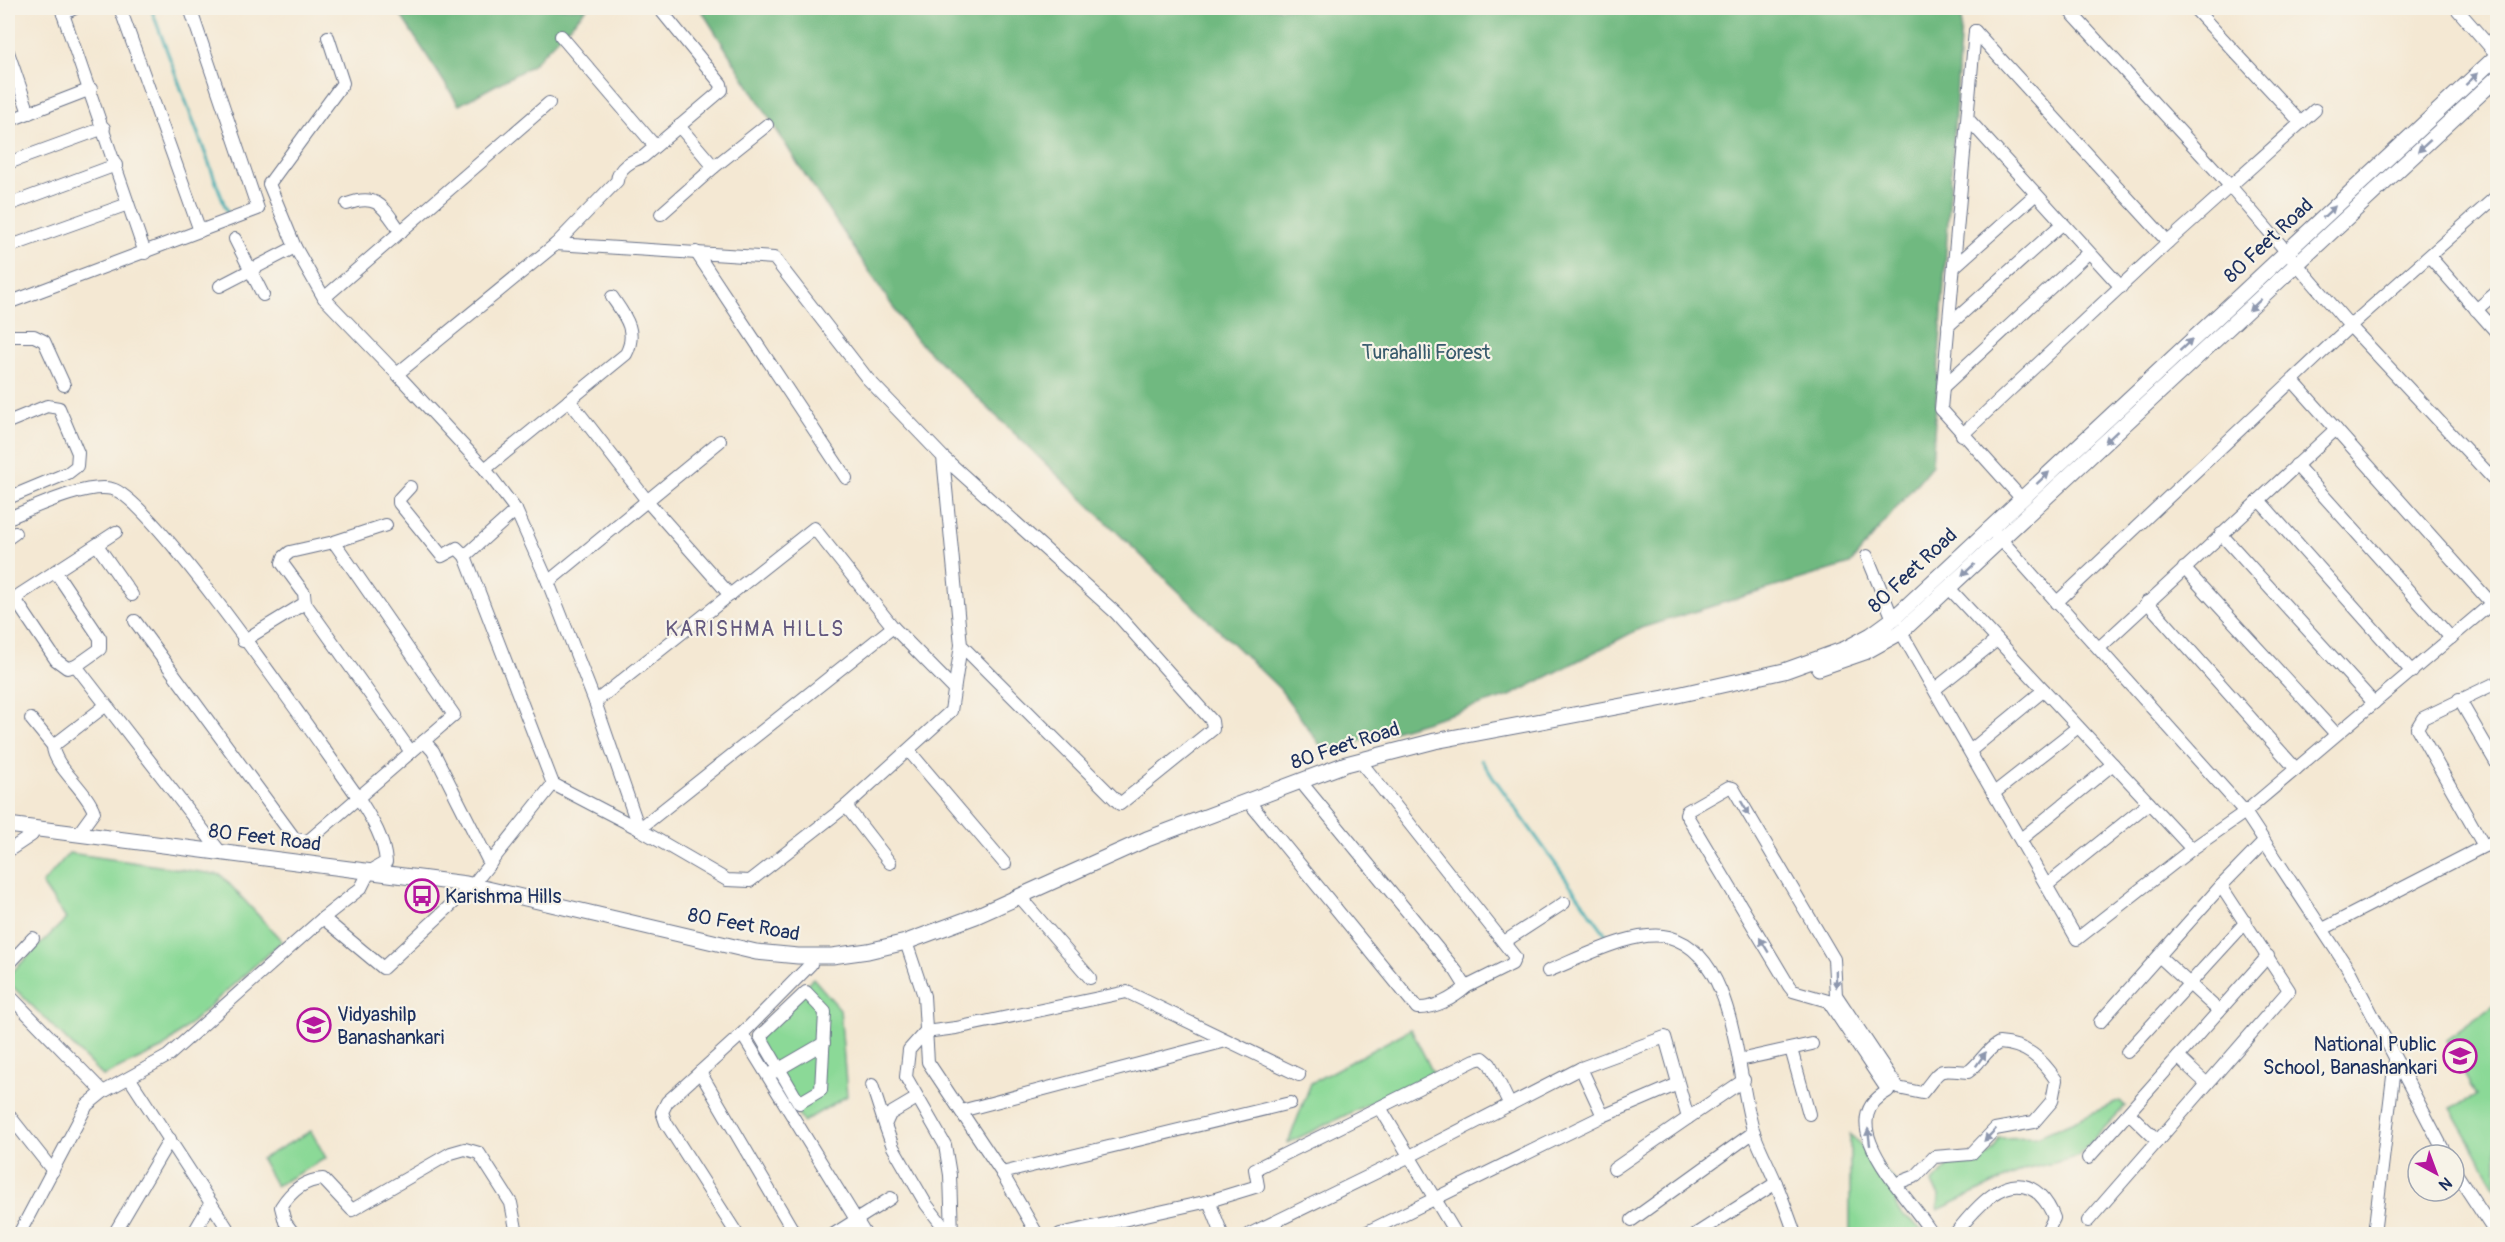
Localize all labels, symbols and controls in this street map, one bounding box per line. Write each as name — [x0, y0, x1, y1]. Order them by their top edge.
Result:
one-way arrow — [2464, 73, 2479, 86]
one-way arrow — [2417, 138, 2431, 152]
street label: 80 Feet Road — [2218, 193, 2318, 288]
one-way arrow — [2321, 206, 2336, 219]
one-way arrow — [2247, 298, 2262, 312]
one-way arrow — [2178, 338, 2193, 352]
park label: Turahalli Forest — [1362, 340, 1491, 365]
one-way arrow — [2104, 430, 2119, 444]
one-way arrow — [2035, 472, 2050, 485]
street label: 80 Feet Road — [1862, 523, 1962, 618]
one-way arrow — [1961, 563, 1976, 577]
district label: KARISHMA HILLS — [665, 616, 845, 643]
street label: 80 Feet Road — [1288, 716, 1403, 775]
one-way arrow — [1740, 800, 1751, 816]
street label: 80 Feet Road — [207, 818, 323, 857]
bus stop icon: Karishma Hills — [404, 878, 440, 914]
place label: Karishma Hills — [445, 884, 562, 909]
street label: 80 Feet Road — [686, 902, 802, 947]
one-way arrow — [1759, 937, 1770, 953]
one-way arrow — [1831, 969, 1840, 988]
place label: Vidyashilp Banashankari — [337, 1002, 444, 1050]
school or university icon: Vidyashilp Banashankari — [296, 1007, 332, 1043]
place label: National Public School, Banashankari — [2263, 1032, 2437, 1080]
school or university icon: National Public School, Banashankari — [2442, 1038, 2478, 1074]
one-way arrow — [1975, 1051, 1987, 1067]
one-way arrow — [1864, 1127, 1874, 1146]
one-way arrow — [1983, 1128, 1997, 1143]
north arrow — [2406, 1143, 2466, 1203]
text: N — [2434, 1172, 2456, 1195]

